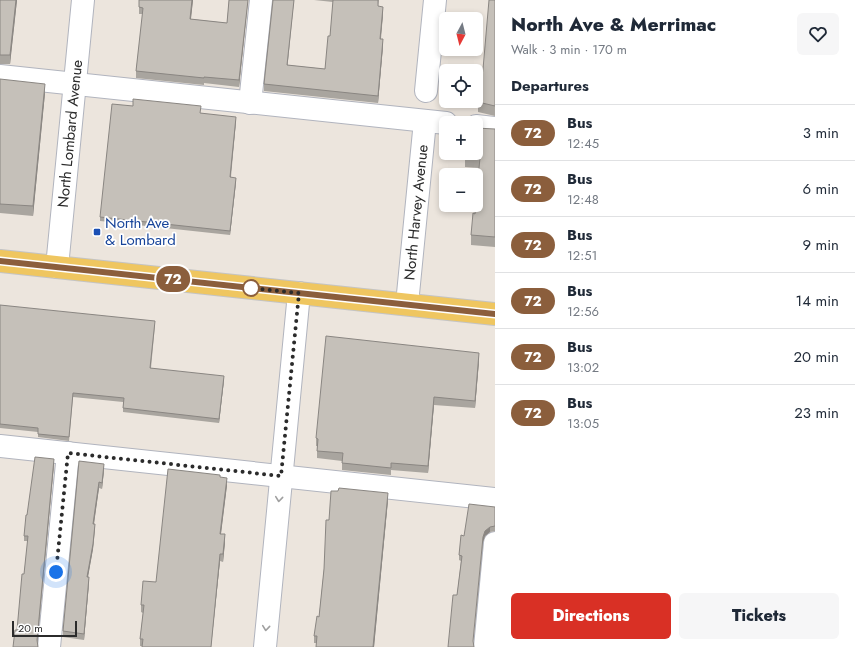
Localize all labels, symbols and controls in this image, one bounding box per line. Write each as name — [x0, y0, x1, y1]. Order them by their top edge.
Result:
text: North Ave & Merrimac — [511, 11, 716, 38]
north arrow — [439, 12, 483, 56]
map controls — [439, 12, 483, 212]
button: heart — [797, 13, 839, 55]
text: Walk · 3 min · 170 m — [511, 40, 627, 59]
street label: North Lombard Avenue — [52, 58, 88, 209]
button: locate — [439, 64, 483, 108]
text: Departures — [511, 75, 589, 97]
text: Bus — [567, 112, 592, 134]
button: + — [439, 116, 483, 160]
text: 3 min — [803, 122, 839, 144]
text: 72 — [524, 123, 542, 143]
text: 12:45 — [567, 134, 599, 153]
street label: North Harvey Avenue — [398, 143, 434, 281]
button: − — [439, 168, 483, 212]
text: Bus — [567, 168, 592, 190]
text: 6 min — [802, 178, 839, 200]
text: 72 — [524, 179, 542, 199]
text: 12:48 — [567, 190, 599, 209]
place label: North Ave & Lombard — [105, 212, 176, 251]
text: Bus — [567, 224, 592, 246]
marker: North Ave & Lombard — [92, 227, 102, 237]
text: 9 min — [802, 234, 839, 256]
text: 72 — [524, 235, 542, 255]
text: 12:51 — [567, 246, 597, 265]
line badge: 72 — [155, 266, 191, 292]
text: 72 — [164, 269, 182, 289]
unlabelled marker — [242, 279, 260, 297]
text: Bus — [567, 280, 592, 302]
text: 14 min — [796, 290, 839, 312]
text: 72 — [524, 291, 542, 311]
text: 12:56 — [567, 302, 599, 321]
text: Bus — [567, 336, 592, 358]
text: 20 min — [793, 346, 839, 368]
text: 72 — [524, 347, 542, 367]
text: 13:02 — [567, 358, 599, 377]
text: Bus — [567, 392, 592, 414]
text: 23 min — [794, 402, 839, 424]
text: 72 — [524, 403, 542, 423]
text: 13:05 — [567, 414, 599, 433]
one-way arrow — [274, 496, 283, 502]
your location — [46, 562, 66, 582]
button: Directions — [511, 593, 671, 639]
button: Tickets — [679, 593, 839, 639]
scale bar — [12, 619, 77, 638]
text: 20 m — [18, 620, 43, 636]
one-way arrow — [262, 625, 271, 631]

